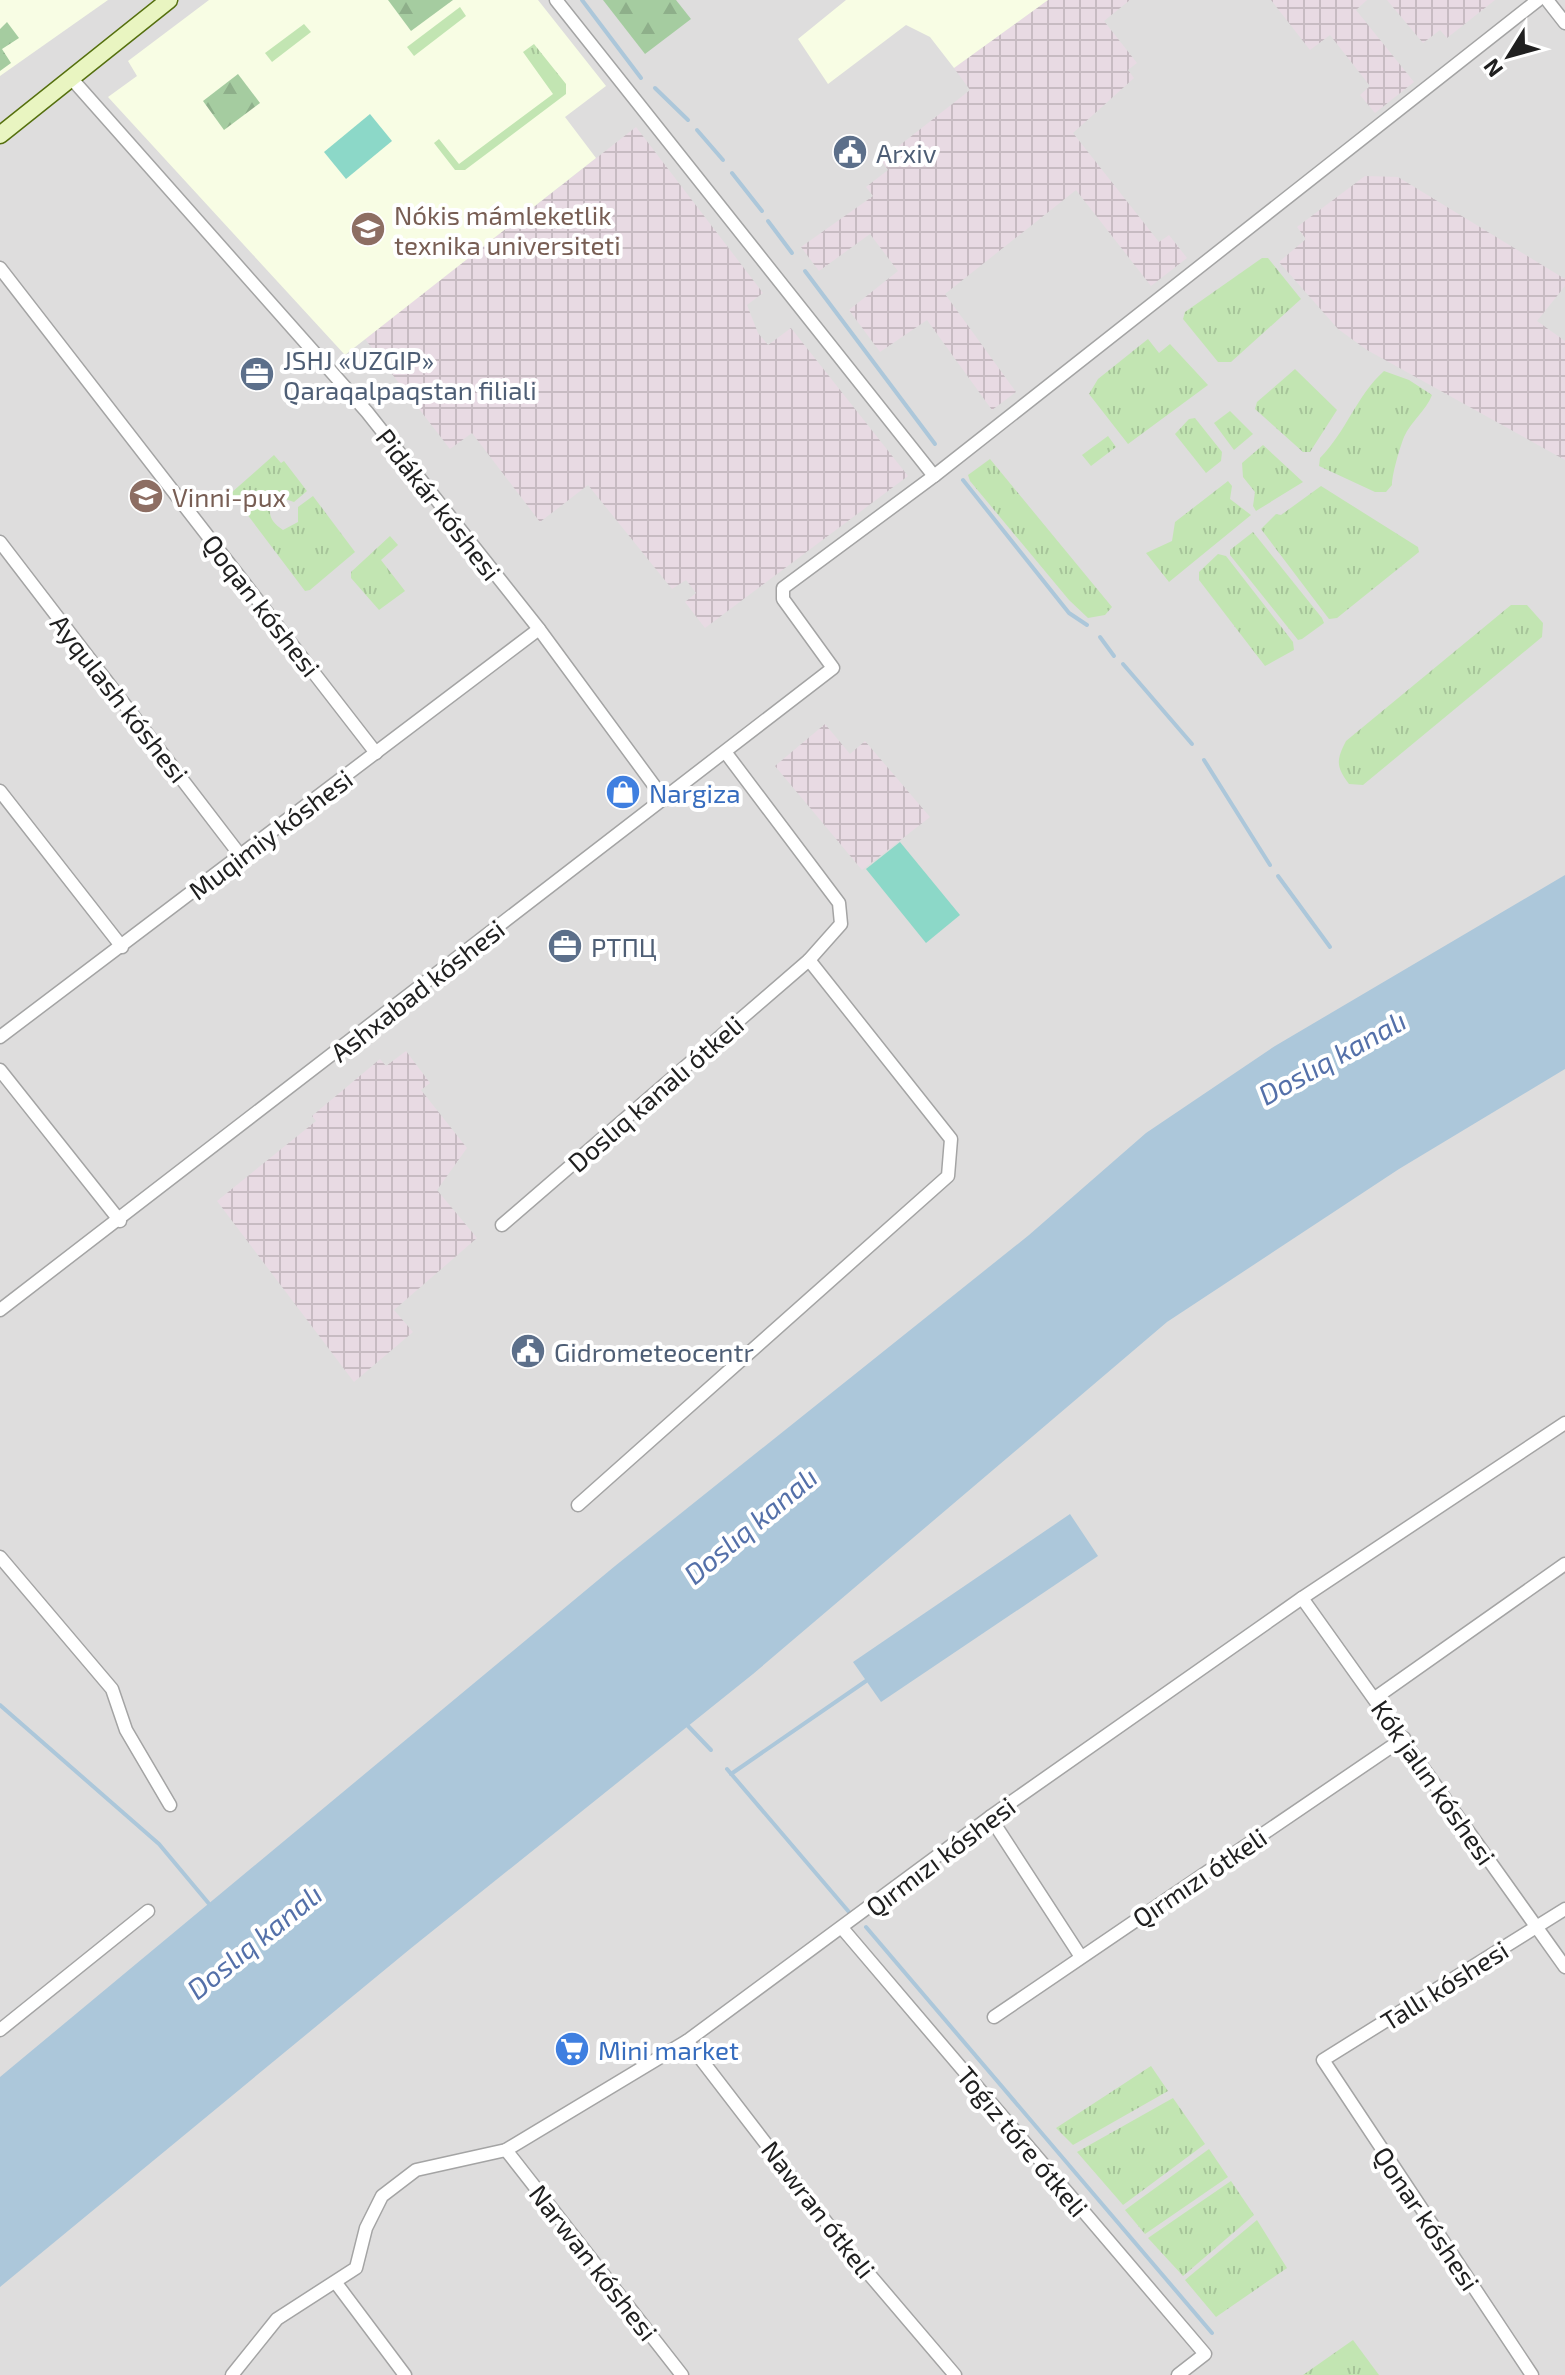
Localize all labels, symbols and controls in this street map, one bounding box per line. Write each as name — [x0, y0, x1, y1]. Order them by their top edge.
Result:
north arrow — [1469, 16, 1549, 96]
text: N — [1477, 54, 1507, 83]
public building icon: Arxiv — [831, 133, 869, 171]
place label: Arxiv — [876, 137, 937, 168]
place label: Nókis mámleketlik texnika universiteti — [394, 199, 621, 260]
school or university icon: Nókis mámleketlik texnika universiteti — [349, 210, 387, 248]
place label: JSHJ «UZGIP» Qaraqalpaqstan filiali — [283, 344, 537, 405]
office icon: JSHJ «UZGIP» Qaraqalpaqstan filiali — [238, 355, 276, 393]
street label: Pidákár kóshesi — [370, 422, 508, 586]
school or university icon: Vinni-pux — [127, 477, 165, 515]
place label: Vinni-pux — [172, 481, 287, 512]
street label: Qoqan kóshesi — [197, 528, 327, 682]
street label: Ayqulash kóshesi — [45, 608, 195, 788]
street label: Muqimiy kóshesi — [182, 762, 358, 906]
shop icon: Nargiza — [604, 773, 642, 811]
place label: Nargiza — [649, 777, 740, 808]
street label: Ashxabad kóshesi — [324, 913, 510, 1067]
office icon: РТПЦ — [546, 927, 584, 965]
place label: РТПЦ — [591, 931, 657, 962]
water label: Doslıq kanalı — [1252, 1002, 1412, 1112]
street label: Doslıq kanalı ótkeli — [561, 1008, 749, 1178]
public building icon: Gidrometeocentr — [509, 1332, 547, 1370]
place label: Gidrometeocentr — [554, 1336, 754, 1367]
water label: Doslıq kanalı — [676, 1459, 824, 1591]
street label: Kók jalın kóshesi — [1366, 1694, 1502, 1870]
street label: Qırmızı kóshesi — [859, 1790, 1021, 1922]
street label: Qırmızı ótkeli — [1126, 1821, 1272, 1933]
water label: Doslıq kanalı — [180, 1876, 328, 2006]
street label: Tallı kóshesi — [1375, 1934, 1513, 2036]
supermarket icon: Mini market — [553, 2030, 591, 2068]
place label: Mini market — [598, 2034, 739, 2065]
street label: Toǵız tóre ótkeli — [951, 2060, 1095, 2222]
street label: Nawran ótkeli — [756, 2134, 882, 2284]
street label: Qonar kóshesi — [1368, 2140, 1486, 2296]
street label: Narwan kóshesi — [524, 2178, 664, 2346]

